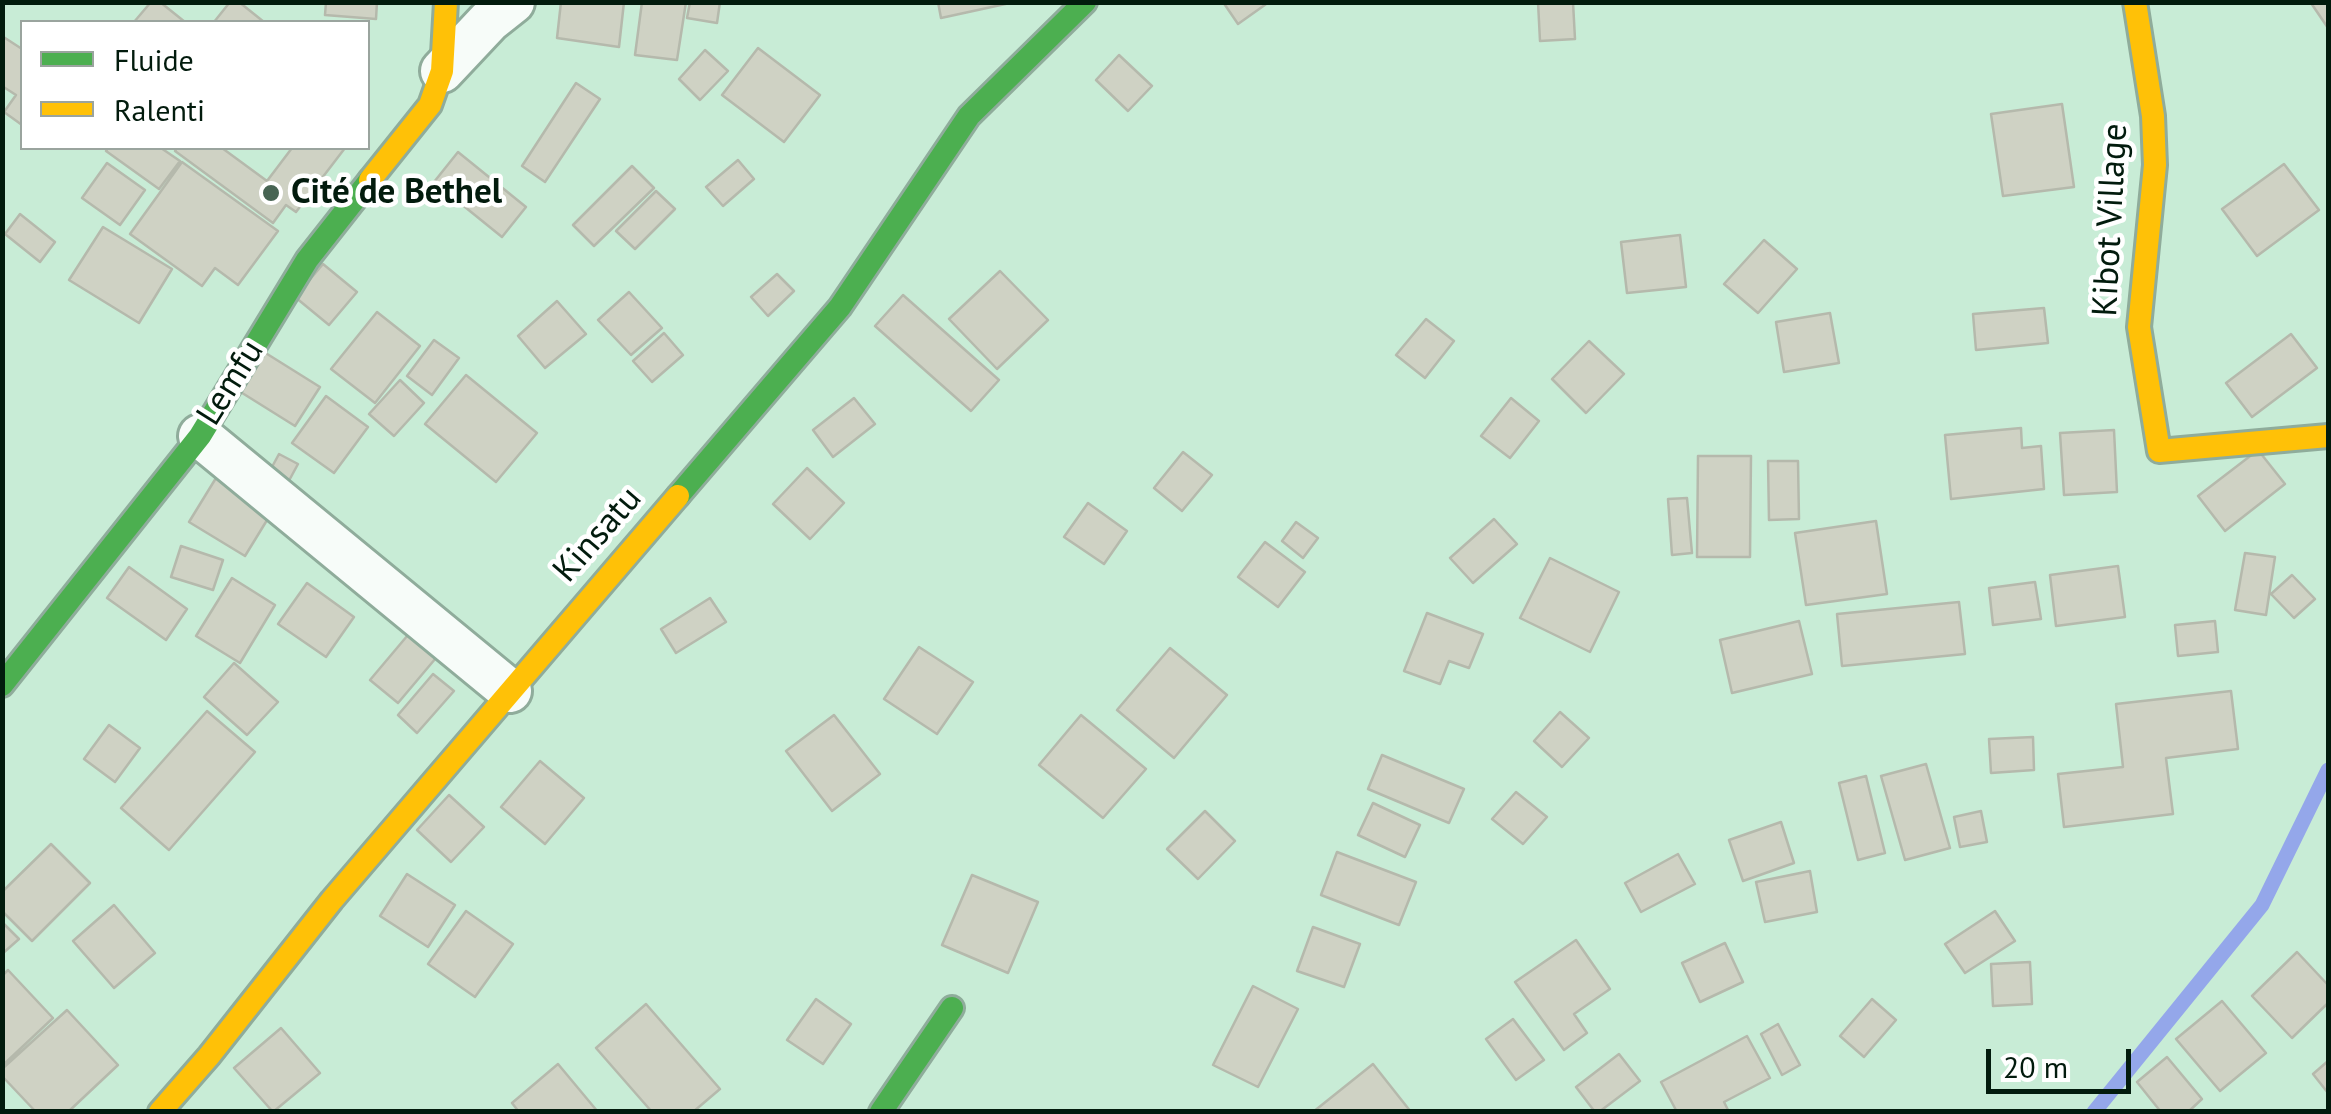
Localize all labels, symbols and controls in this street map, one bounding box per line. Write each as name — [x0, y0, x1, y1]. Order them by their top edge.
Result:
legend — [20, 20, 370, 150]
text: Fluide — [114, 40, 194, 79]
text: Ralenti — [114, 90, 205, 129]
street label: Kibot Village — [2085, 122, 2137, 318]
place label: Cité de Bethel — [291, 172, 502, 214]
marker: Cité de Bethel — [260, 182, 282, 204]
street label: Lemfu — [189, 333, 273, 433]
street label: Kinsatu — [545, 479, 651, 591]
scale bar — [1991, 1029, 2136, 1091]
text: 20 m — [2003, 1047, 2068, 1086]

